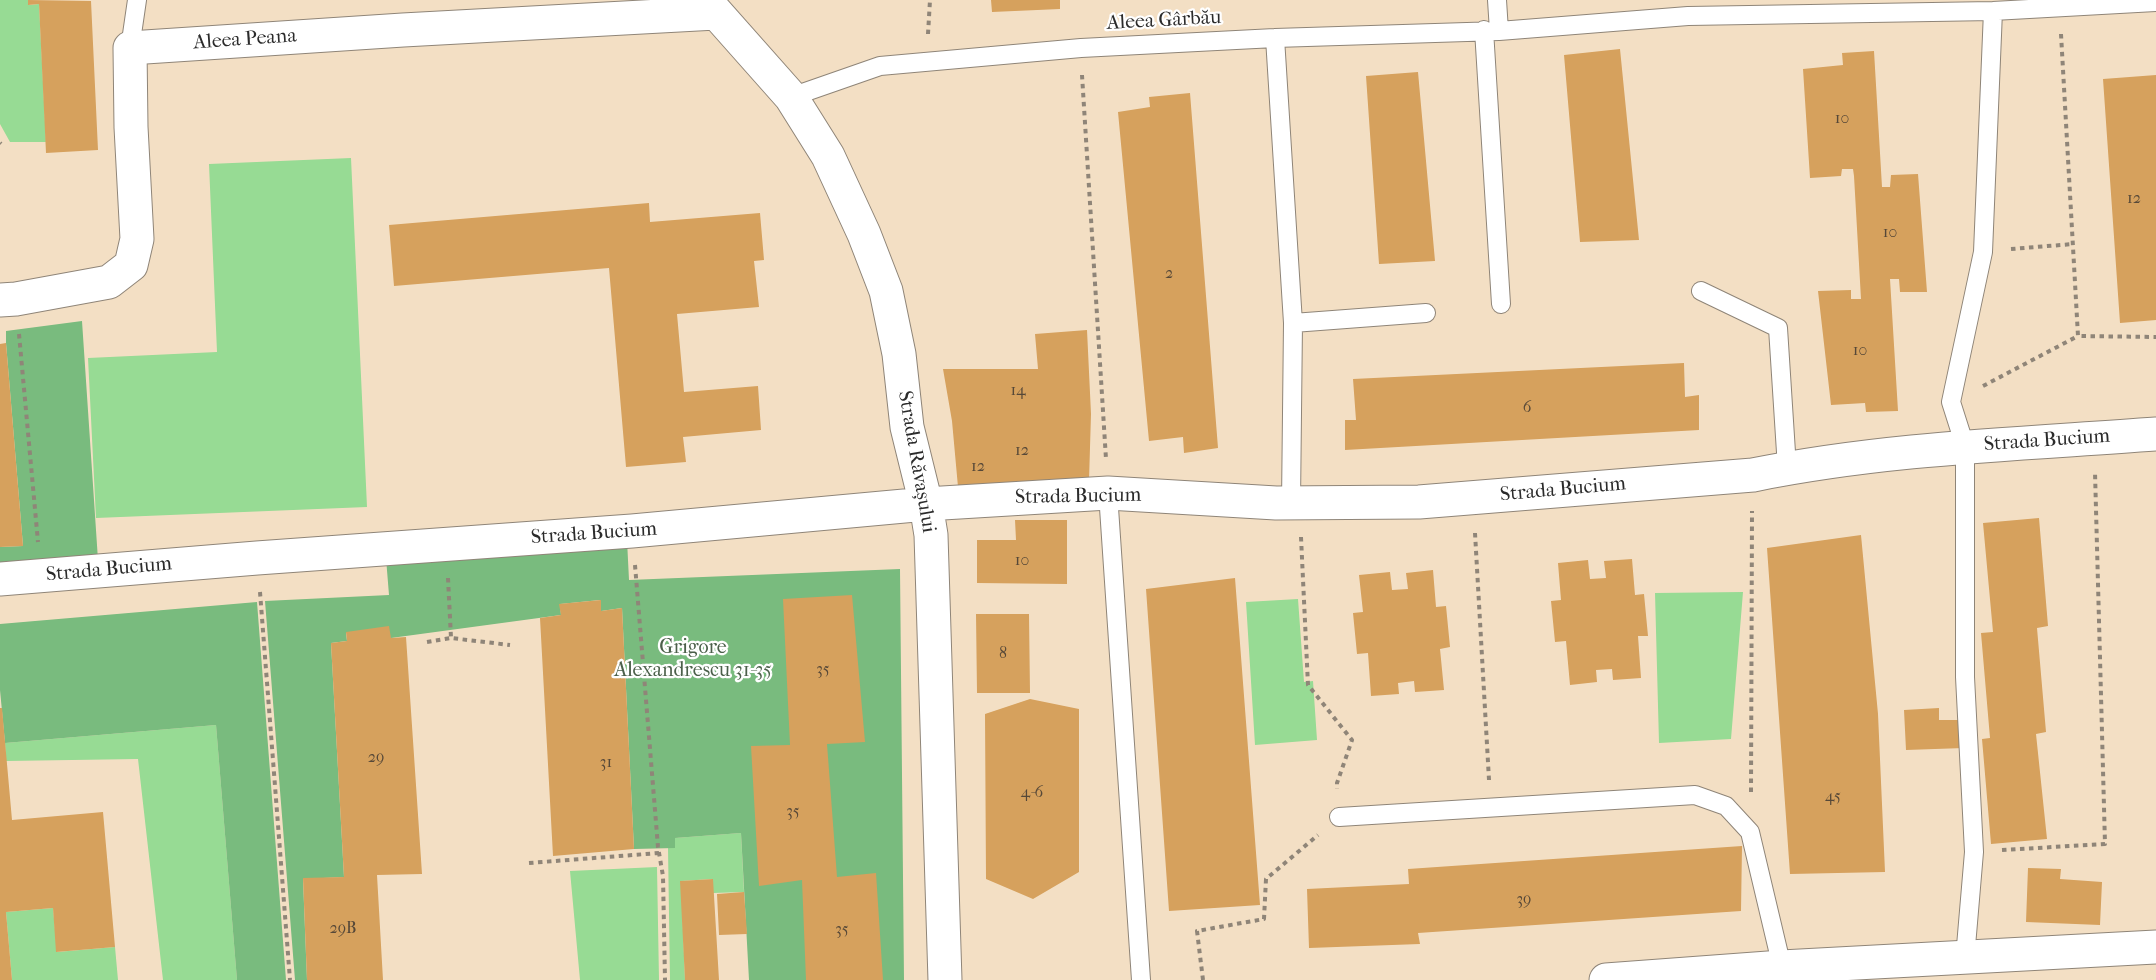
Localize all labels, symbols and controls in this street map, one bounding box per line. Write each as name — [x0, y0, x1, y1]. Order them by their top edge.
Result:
street label: Aleea Gârbău — [1106, 6, 1222, 36]
street label: Aleea Peana — [193, 24, 297, 56]
house number: 10 — [1835, 109, 1849, 129]
house number: 12 — [2127, 189, 2141, 209]
house number: 10 — [1883, 223, 1897, 243]
house number: 2 — [1165, 264, 1173, 284]
house number: 10 — [1853, 341, 1867, 361]
house number: 14 — [1010, 381, 1026, 401]
street label: Strada Răvașului — [892, 389, 940, 535]
house number: 6 — [1523, 398, 1531, 418]
street label: Strada Bucium — [1983, 425, 2111, 457]
house number: 12 — [1015, 441, 1029, 461]
house number: 12 — [971, 457, 985, 477]
street label: Strada Bucium — [1499, 473, 1627, 507]
street label: Strada Bucium — [1015, 484, 1141, 510]
street label: Strada Bucium — [530, 518, 658, 550]
house number: 10 — [1015, 551, 1029, 571]
street label: Strada Bucium — [45, 553, 173, 587]
park label: Grigore Alexandrescu 31-35 — [614, 636, 772, 683]
house number: 8 — [999, 644, 1007, 664]
house number: 35 — [816, 660, 830, 680]
house number: 29 — [368, 748, 384, 768]
house number: 31 — [600, 753, 612, 773]
house number: 4-6 — [1021, 783, 1043, 803]
house number: 45 — [1825, 787, 1841, 807]
house number: 35 — [786, 802, 800, 822]
house number: 39 — [1517, 890, 1531, 910]
house number: 29B — [329, 919, 357, 939]
house number: 35 — [835, 920, 849, 940]

